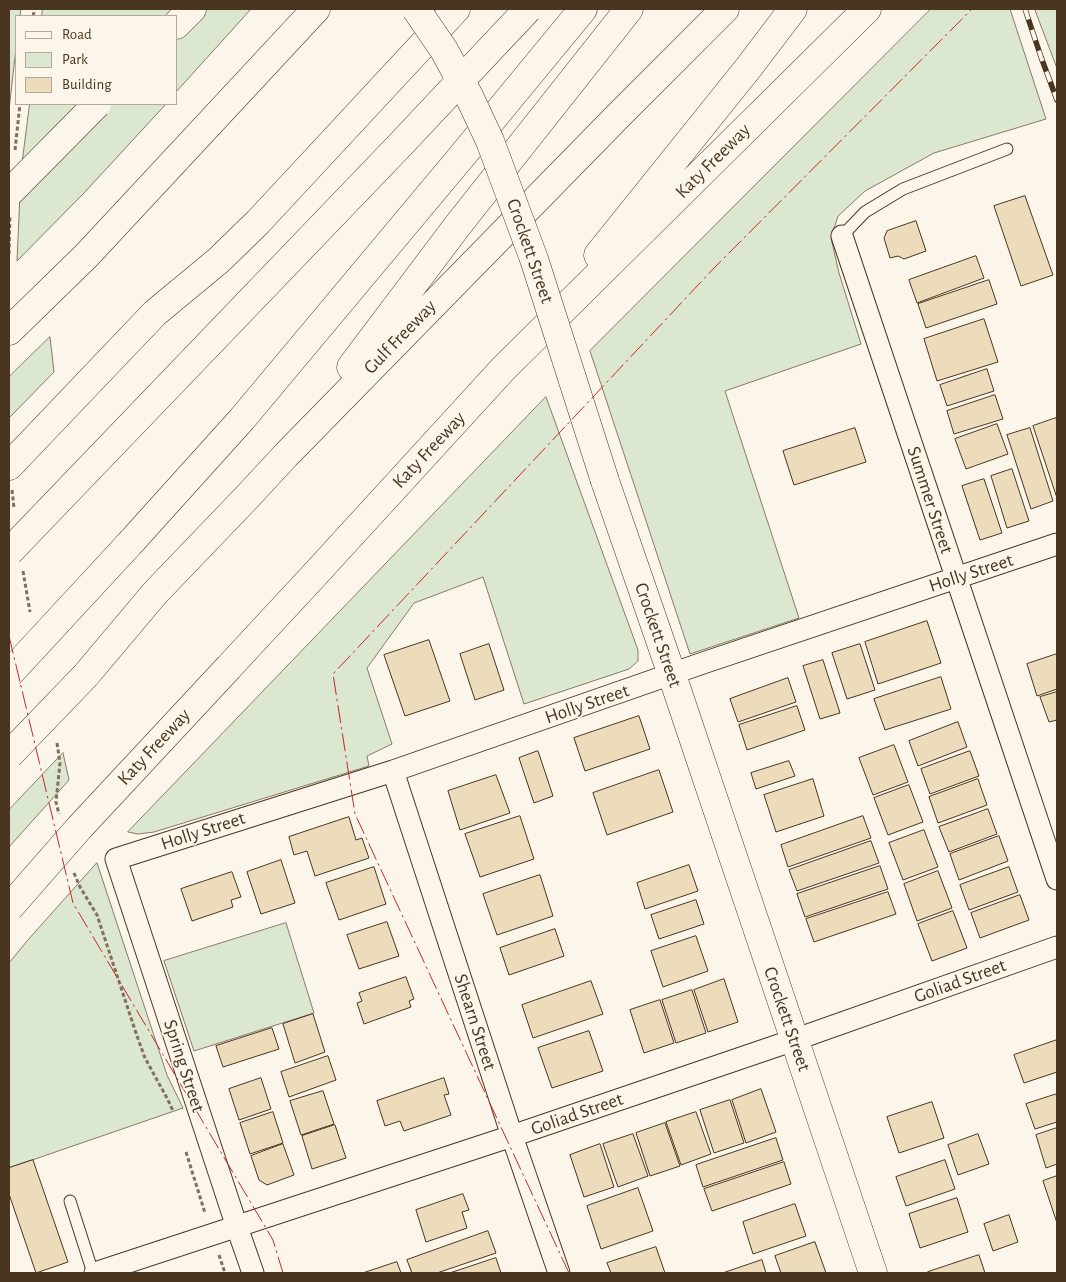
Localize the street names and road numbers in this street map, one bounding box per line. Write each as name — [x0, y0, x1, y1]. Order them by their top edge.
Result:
street label: Katy Freeway — [671, 119, 755, 203]
street label: Crockett Street — [501, 196, 559, 306]
street label: Gulf Freeway — [359, 295, 441, 379]
street label: Katy Freeway — [388, 407, 470, 493]
street label: Summer Street — [902, 443, 958, 557]
street label: Holly Street — [926, 549, 1016, 597]
street label: Crockett Street — [629, 580, 687, 690]
street label: Holly Street — [542, 679, 632, 729]
street label: Katy Freeway — [113, 704, 195, 790]
street label: Holly Street — [158, 807, 248, 855]
street label: Goliad Street — [911, 954, 1009, 1008]
street label: Crockett Street — [758, 964, 816, 1074]
street label: Shearn Street — [449, 971, 501, 1073]
street label: Spring Street — [158, 1017, 210, 1115]
street label: Goliad Street — [528, 1088, 626, 1140]

